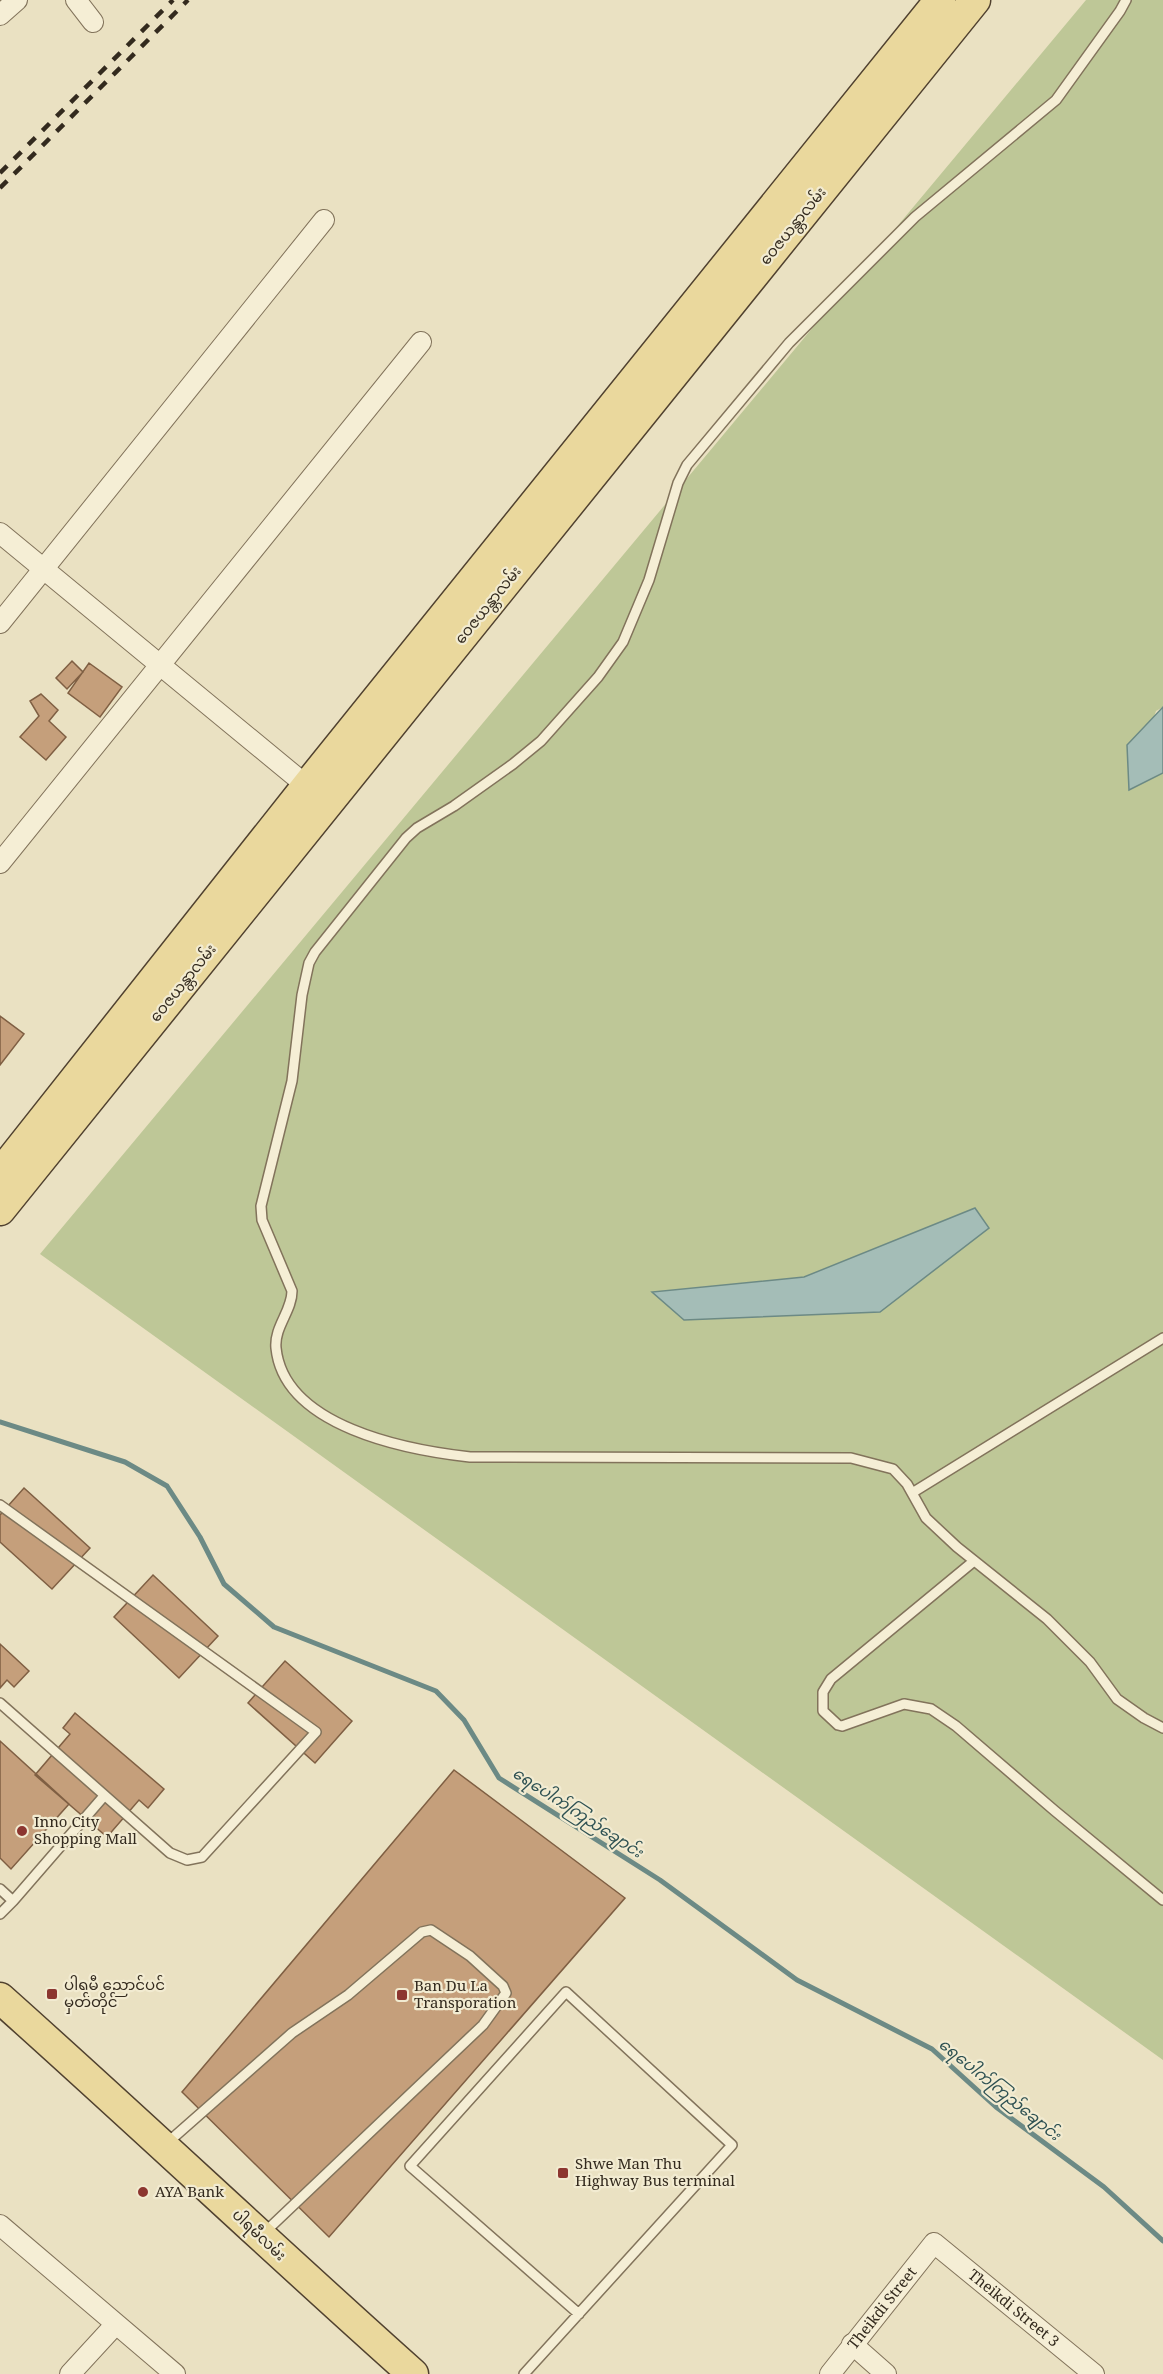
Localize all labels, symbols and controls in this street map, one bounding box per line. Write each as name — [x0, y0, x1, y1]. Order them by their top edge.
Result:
street label: ဝေဇယန္တာလမ်း — [755, 182, 832, 270]
street label: ဝေဇယန္တာလမ်း — [450, 561, 527, 649]
street label: ဝေဇယန္တာလမ်း — [145, 939, 222, 1027]
water label: ရေပေါက်ကြည်ချောင်း — [507, 1762, 649, 1866]
place label: Inno City Shopping Mall — [34, 1811, 137, 1848]
marker: Inno City Shopping Mall — [15, 1824, 29, 1838]
place label: ပါရမီ ညောင်ပင် မှတ်တိုင် — [64, 1974, 165, 2014]
place label: Ban Du La Transporation — [414, 1975, 517, 2012]
marker: ပါရမီ ညောင်ပင် မှတ်တိုင် — [45, 1987, 59, 2001]
marker: Ban Du La Transporation — [395, 1988, 409, 2002]
water label: ရေပေါက်ကြည်ချောင်း — [932, 2033, 1067, 2148]
place label: Shwe Man Thu Highway Bus terminal — [575, 2153, 735, 2190]
marker: Shwe Man Thu Highway Bus terminal — [556, 2166, 570, 2180]
place label: AYA Bank — [155, 2181, 224, 2201]
marker: AYA Bank — [136, 2185, 150, 2199]
street label: ပါရမီလမ်း — [226, 2204, 291, 2267]
street label: Theikdi Street — [843, 2262, 920, 2353]
street label: Theikdi Street 3 — [964, 2264, 1064, 2351]

